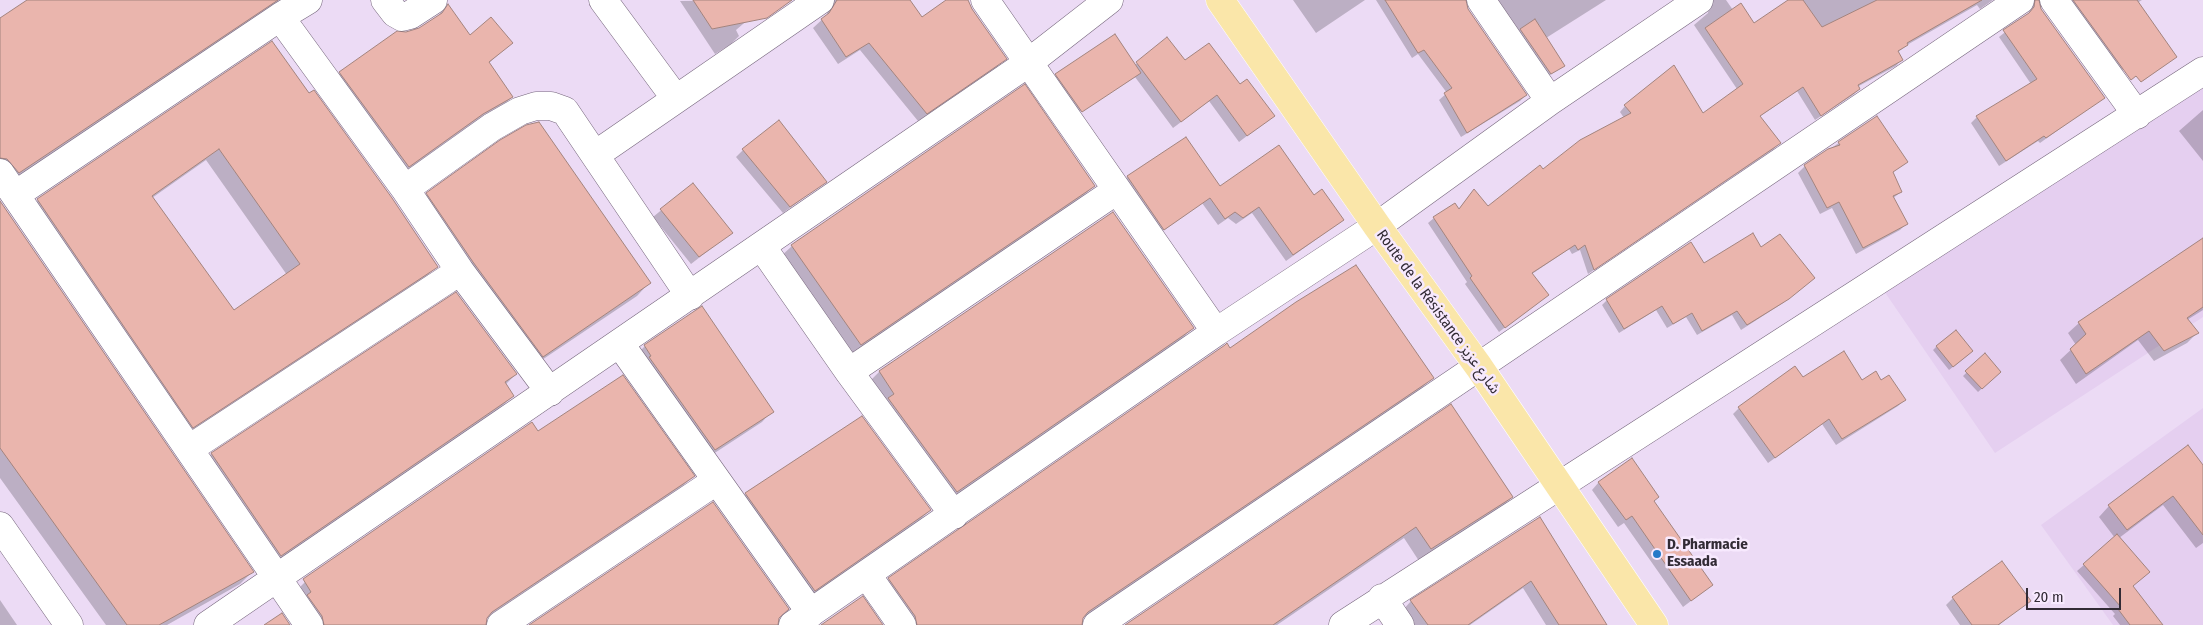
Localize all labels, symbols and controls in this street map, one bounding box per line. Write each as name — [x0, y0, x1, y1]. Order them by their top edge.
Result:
street label: Route de la Résistance شارع عزيز — [1372, 226, 1504, 398]
place label: D. Pharmacie Essaada — [1667, 536, 1748, 571]
marker: D. Pharmacie Essaada — [1651, 548, 1663, 560]
scale bar — [2028, 578, 2123, 610]
text: 20 m — [2034, 588, 2064, 606]

